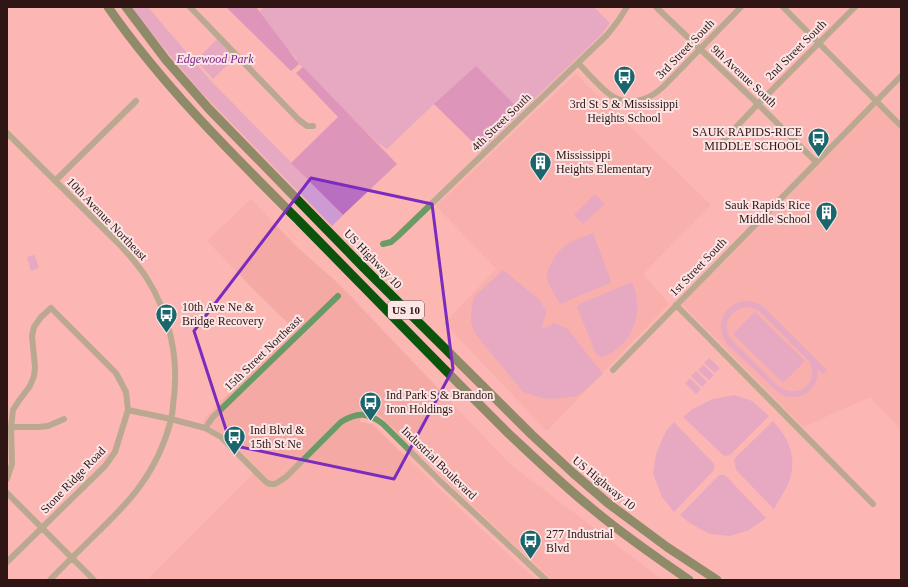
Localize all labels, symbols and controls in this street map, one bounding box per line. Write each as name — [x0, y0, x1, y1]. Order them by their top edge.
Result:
street label: 3rd Street South — [653, 16, 717, 82]
street label: 2nd Street South — [763, 17, 829, 83]
street label: 9th Avenue South — [708, 42, 780, 110]
park label: Edgewood Park — [176, 52, 254, 66]
bus stop icon: 3rd St S & Mississippi Heights School — [611, 64, 637, 97]
street label: 4th Street South — [468, 90, 534, 154]
place label: 3rd St S & Mississippi Heights School — [570, 97, 679, 125]
place label: SAUK RAPIDS-RICE MIDDLE SCHOOL — [692, 125, 802, 153]
bus stop icon: SAUK RAPIDS-RICE MIDDLE SCHOOL — [805, 126, 831, 159]
place label: Mississippi Heights Elementary — [556, 148, 652, 176]
building icon: Mississippi Heights Elementary — [528, 149, 554, 182]
street label: 10th Avenue Northeast — [64, 175, 151, 264]
place label: Sauk Rapids Rice Middle School — [725, 198, 811, 226]
building icon: Sauk Rapids Rice Middle School — [813, 199, 839, 232]
street label: US Highway 10 — [341, 226, 405, 292]
street label: 1st Street South — [667, 235, 729, 299]
place label: 10th Ave Ne & Bridge Recovery — [182, 300, 264, 328]
bus stop icon: 10th Ave Ne & Bridge Recovery — [153, 301, 179, 334]
road number: US 10 — [388, 301, 424, 319]
street label: 15th Street Northeast — [221, 312, 305, 393]
place label: Ind Park S & Brandon Iron Holdings — [386, 388, 493, 416]
bus stop icon: Ind Park S & Brandon Iron Holdings — [357, 389, 383, 422]
place label: Ind Blvd & 15th St Ne — [250, 423, 305, 451]
bus stop icon: Ind Blvd & 15th St Ne — [222, 424, 248, 457]
street label: Industrial Boulevard — [399, 424, 479, 502]
street label: Stone Ridge Road — [38, 444, 108, 516]
street label: US Highway 10 — [570, 453, 638, 513]
place label: 277 Industrial Blvd — [546, 527, 614, 555]
bus stop icon: 277 Industrial Blvd — [517, 528, 543, 561]

